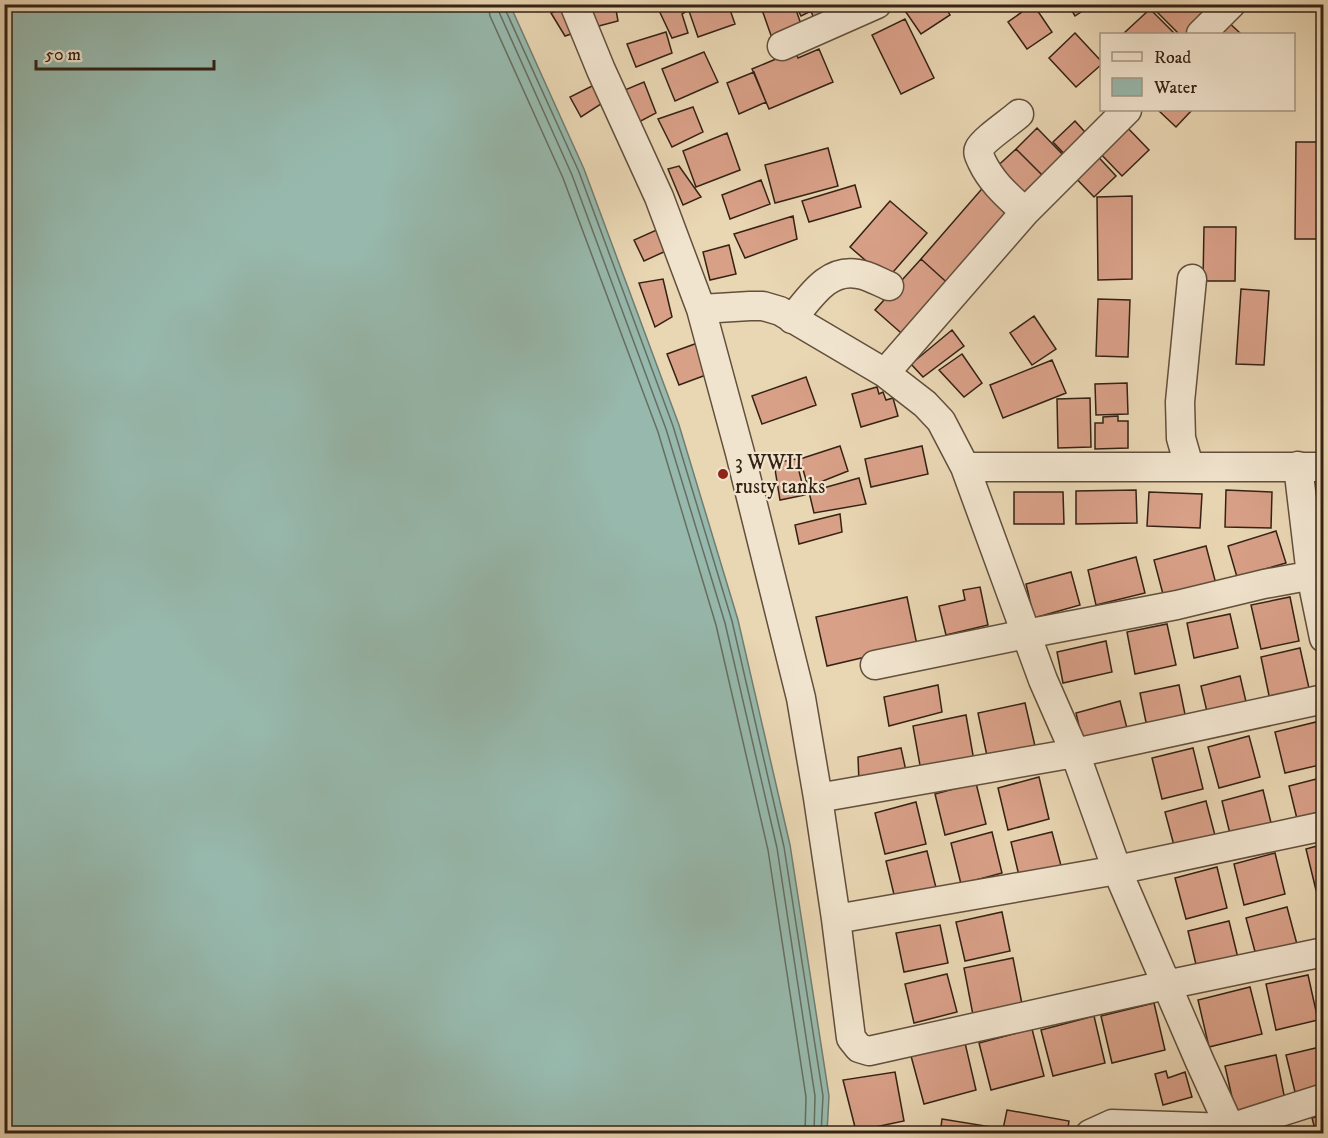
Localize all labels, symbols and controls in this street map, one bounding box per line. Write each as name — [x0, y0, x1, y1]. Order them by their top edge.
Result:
scale bar — [36, 33, 214, 71]
legend — [1100, 33, 1295, 111]
text: 50 m — [45, 44, 81, 66]
text: Road — [1154, 47, 1191, 69]
text: Water — [1153, 77, 1197, 99]
place label: 3 WWII rusty tanks — [735, 450, 825, 500]
marker: 3 WWII rusty tanks — [716, 467, 730, 481]

